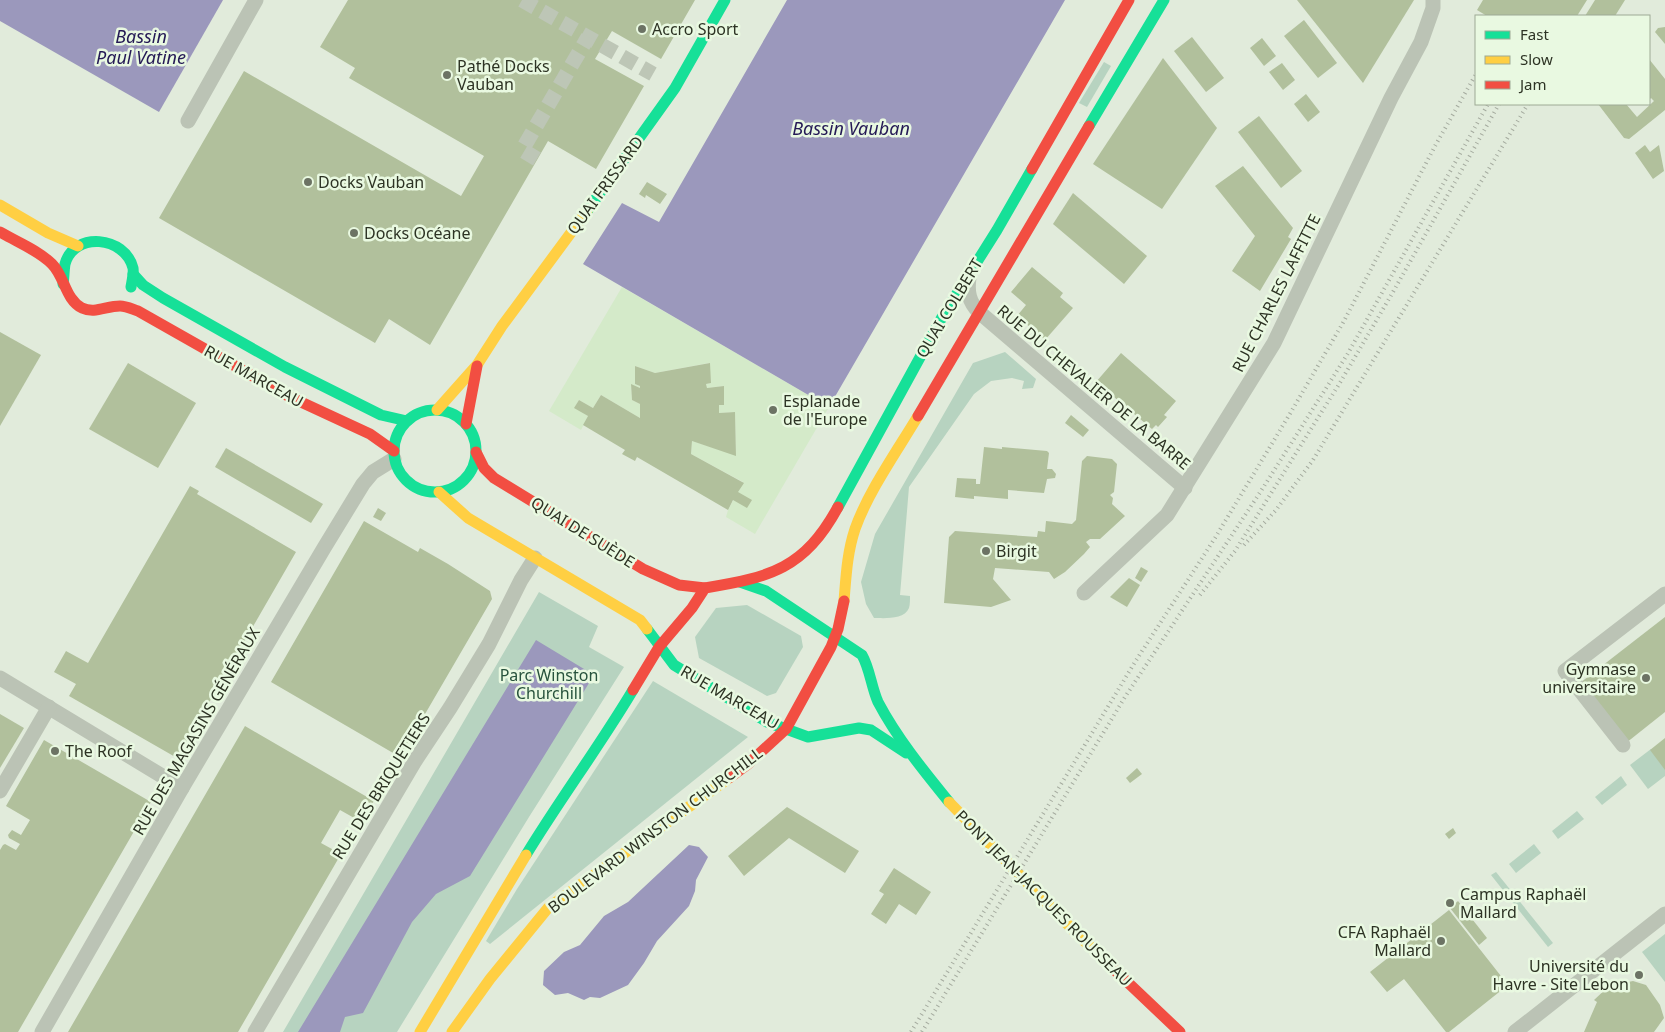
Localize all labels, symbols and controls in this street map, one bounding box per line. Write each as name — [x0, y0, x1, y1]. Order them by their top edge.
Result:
legend — [1475, 15, 1650, 105]
place label: Accro Sport — [652, 18, 739, 40]
marker: Accro Sport — [636, 23, 648, 35]
water label: Bassin Paul Vatine — [96, 24, 186, 69]
text: Fast — [1520, 24, 1549, 44]
text: Slow — [1520, 49, 1553, 69]
place label: Pathé Docks Vauban — [457, 55, 550, 95]
marker: Pathé Docks Vauban — [441, 69, 453, 81]
text: Jam — [1518, 74, 1547, 94]
water label: Bassin Vauban — [792, 116, 910, 140]
street label: QUAI FRISSARD — [562, 131, 648, 239]
place label: Docks Vauban — [318, 171, 424, 193]
marker: Docks Vauban — [302, 176, 314, 188]
street label: RUE CHARLES LAFFITTE — [1227, 210, 1325, 376]
place label: Docks Océane — [364, 222, 471, 244]
marker: Docks Océane — [348, 227, 360, 239]
street label: QUAI COLBERT — [911, 254, 987, 362]
street label: RUE DU CHEVALIER DE LA BARRE — [993, 299, 1195, 475]
street label: RUE MARCEAU — [200, 340, 308, 412]
place label: Esplanade de l'Europe — [783, 390, 867, 430]
marker: Esplanade de l'Europe — [767, 404, 779, 416]
street label: QUAI DE SUÈDE — [527, 491, 639, 573]
place label: Birgit — [996, 540, 1037, 562]
marker: Birgit — [980, 545, 992, 557]
street label: RUE DES MAGASINS GÉNÉRAUX — [127, 622, 265, 839]
place label: Gymnase universitaire — [1542, 658, 1636, 698]
street label: RUE MARCEAU — [677, 660, 783, 734]
park label: Parc Winston Churchill — [500, 664, 598, 704]
marker: Gymnase universitaire — [1640, 672, 1652, 684]
street label: RUE DES BRIQUETIERS — [327, 708, 435, 864]
place label: The Roof — [65, 740, 133, 762]
street label: BOULEVARD WINSTON CHURCHILL — [543, 742, 767, 918]
marker: The Roof — [49, 745, 61, 757]
street label: PONT JEAN-JACQUES ROUSSEAU — [951, 805, 1137, 991]
place label: Campus Raphaël Mallard — [1460, 883, 1586, 923]
marker: Campus Raphaël Mallard — [1444, 897, 1456, 909]
place label: CFA Raphaël Mallard — [1338, 921, 1431, 961]
marker: CFA Raphaël Mallard — [1435, 935, 1447, 947]
place label: Université du Havre - Site Lebon — [1493, 955, 1629, 995]
marker: Université du Havre - Site Lebon — [1633, 969, 1645, 981]

